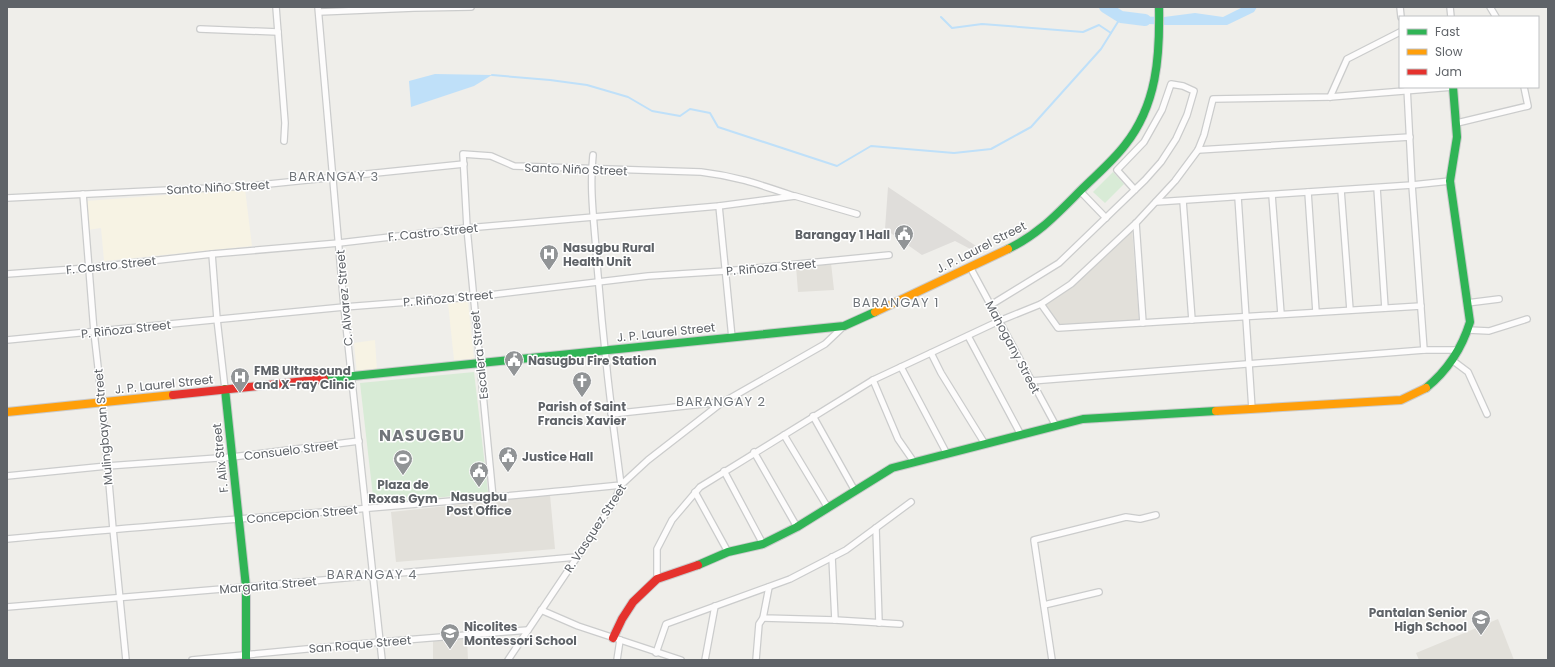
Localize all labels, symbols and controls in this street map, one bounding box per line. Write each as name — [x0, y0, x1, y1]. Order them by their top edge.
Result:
legend — [1399, 16, 1539, 88]
text: Fast — [1435, 23, 1460, 40]
text: Slow — [1435, 43, 1463, 60]
text: Jam — [1435, 63, 1462, 80]
street label: Santo Niño Street — [524, 159, 628, 179]
district label: BARANGAY 3 — [289, 167, 379, 186]
street label: Santo Niño Street — [166, 176, 270, 198]
street label: J. P. Laurel Street — [933, 217, 1029, 277]
street label: F. Castro Street — [387, 219, 479, 245]
public building icon: Barangay 1 Hall — [893, 223, 915, 251]
place label: Barangay 1 Hall — [795, 226, 890, 243]
place label: Nasugbu Rural Health Unit — [563, 239, 655, 270]
hospital icon: Nasugbu Rural Health Unit — [538, 243, 560, 271]
street label: C. Alvarez Street — [331, 249, 357, 347]
street label: F. Castro Street — [65, 252, 157, 278]
street label: P. Riñoza Street — [725, 255, 817, 279]
street label: P. Riñoza Street — [402, 286, 494, 310]
district label: BARANGAY 1 — [853, 293, 939, 312]
street label: Mahogany Street — [981, 298, 1045, 396]
street label: Escalera Street — [466, 310, 492, 400]
street label: P. Riñoza Street — [80, 316, 172, 342]
street label: J. P. Laurel Street — [616, 318, 716, 346]
public building icon: Nasugbu Fire Station — [503, 349, 525, 377]
place label: Nasugbu Fire Station — [528, 352, 657, 369]
place label: FMB Ultrasound and X-ray Clinic — [254, 362, 355, 393]
hospital icon: FMB Ultrasound and X-ray Clinic — [229, 366, 251, 394]
street label: Mulingbayan Street — [89, 368, 117, 486]
street label: J. P. Laurel Street — [114, 370, 214, 398]
church icon: Parish of Saint Francis Xavier — [571, 370, 593, 398]
district label: BARANGAY 2 — [676, 392, 766, 411]
place label: Parish of Saint Francis Xavier — [538, 398, 626, 429]
street label: F. Alix Street — [208, 422, 232, 494]
district label: NASUGBU — [379, 424, 465, 447]
street label: Consuelo Street — [243, 436, 339, 464]
public building icon: Justice Hall — [497, 445, 519, 473]
sports icon: Plaza de Roxas Gym — [392, 448, 414, 476]
place label: Justice Hall — [522, 448, 593, 465]
public building icon: Nasugbu Post Office — [468, 460, 490, 488]
place label: Plaza de Roxas Gym — [368, 476, 438, 507]
street label: R. Vasquez Street — [560, 480, 630, 576]
place label: Nasugbu Post Office — [446, 488, 512, 519]
street label: Concepcion Street — [246, 501, 358, 527]
district label: BARANGAY 4 — [327, 565, 417, 584]
street label: Margarita Street — [219, 572, 317, 598]
place label: Pantalan Senior High School — [1369, 604, 1467, 635]
school or university icon: Pantalan Senior High School — [1470, 608, 1492, 636]
place label: Nicolites Montessori School — [464, 618, 577, 649]
school or university icon: Nicolites Montessori School — [439, 622, 461, 650]
street label: San Roque Street — [308, 631, 412, 657]

